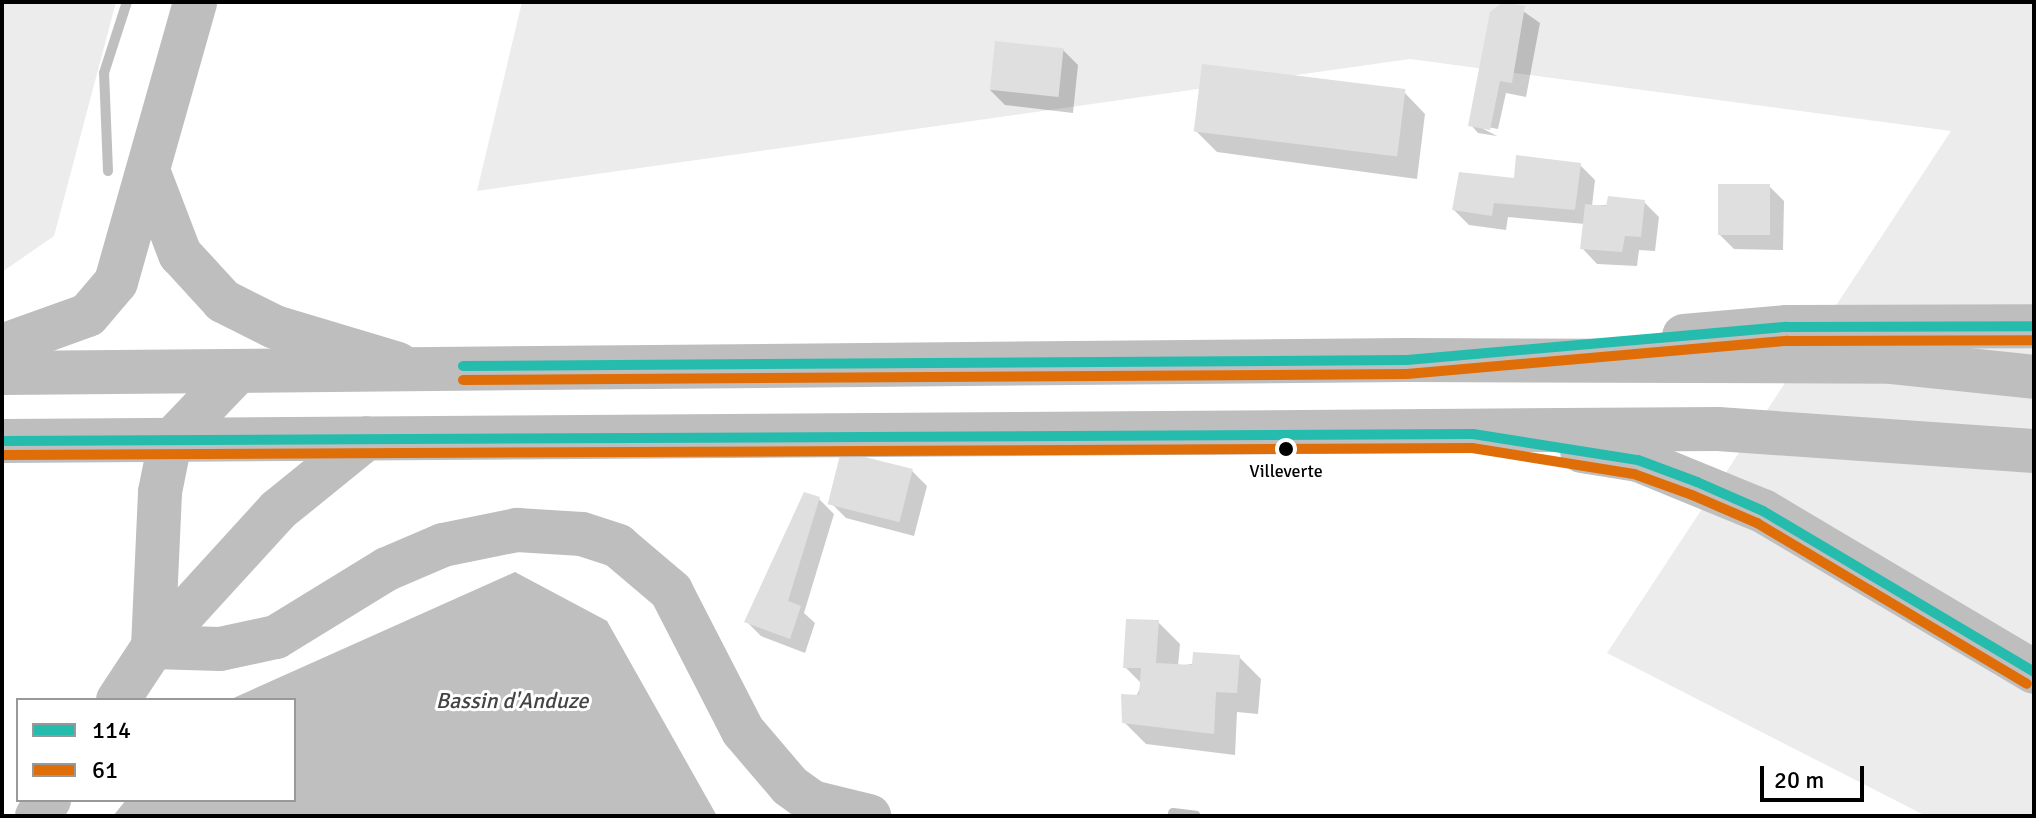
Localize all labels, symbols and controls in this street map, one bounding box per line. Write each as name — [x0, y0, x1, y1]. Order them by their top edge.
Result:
marker: Villeverte — [1278, 441, 1294, 457]
place label: Villeverte — [1249, 460, 1323, 482]
water label: Bassin d'Anduze — [436, 688, 588, 714]
legend — [16, 698, 296, 802]
text: 114 — [92, 715, 131, 745]
scale bar — [1764, 750, 1868, 800]
text: 61 — [92, 755, 118, 785]
text: 20 m — [1774, 765, 1824, 795]

